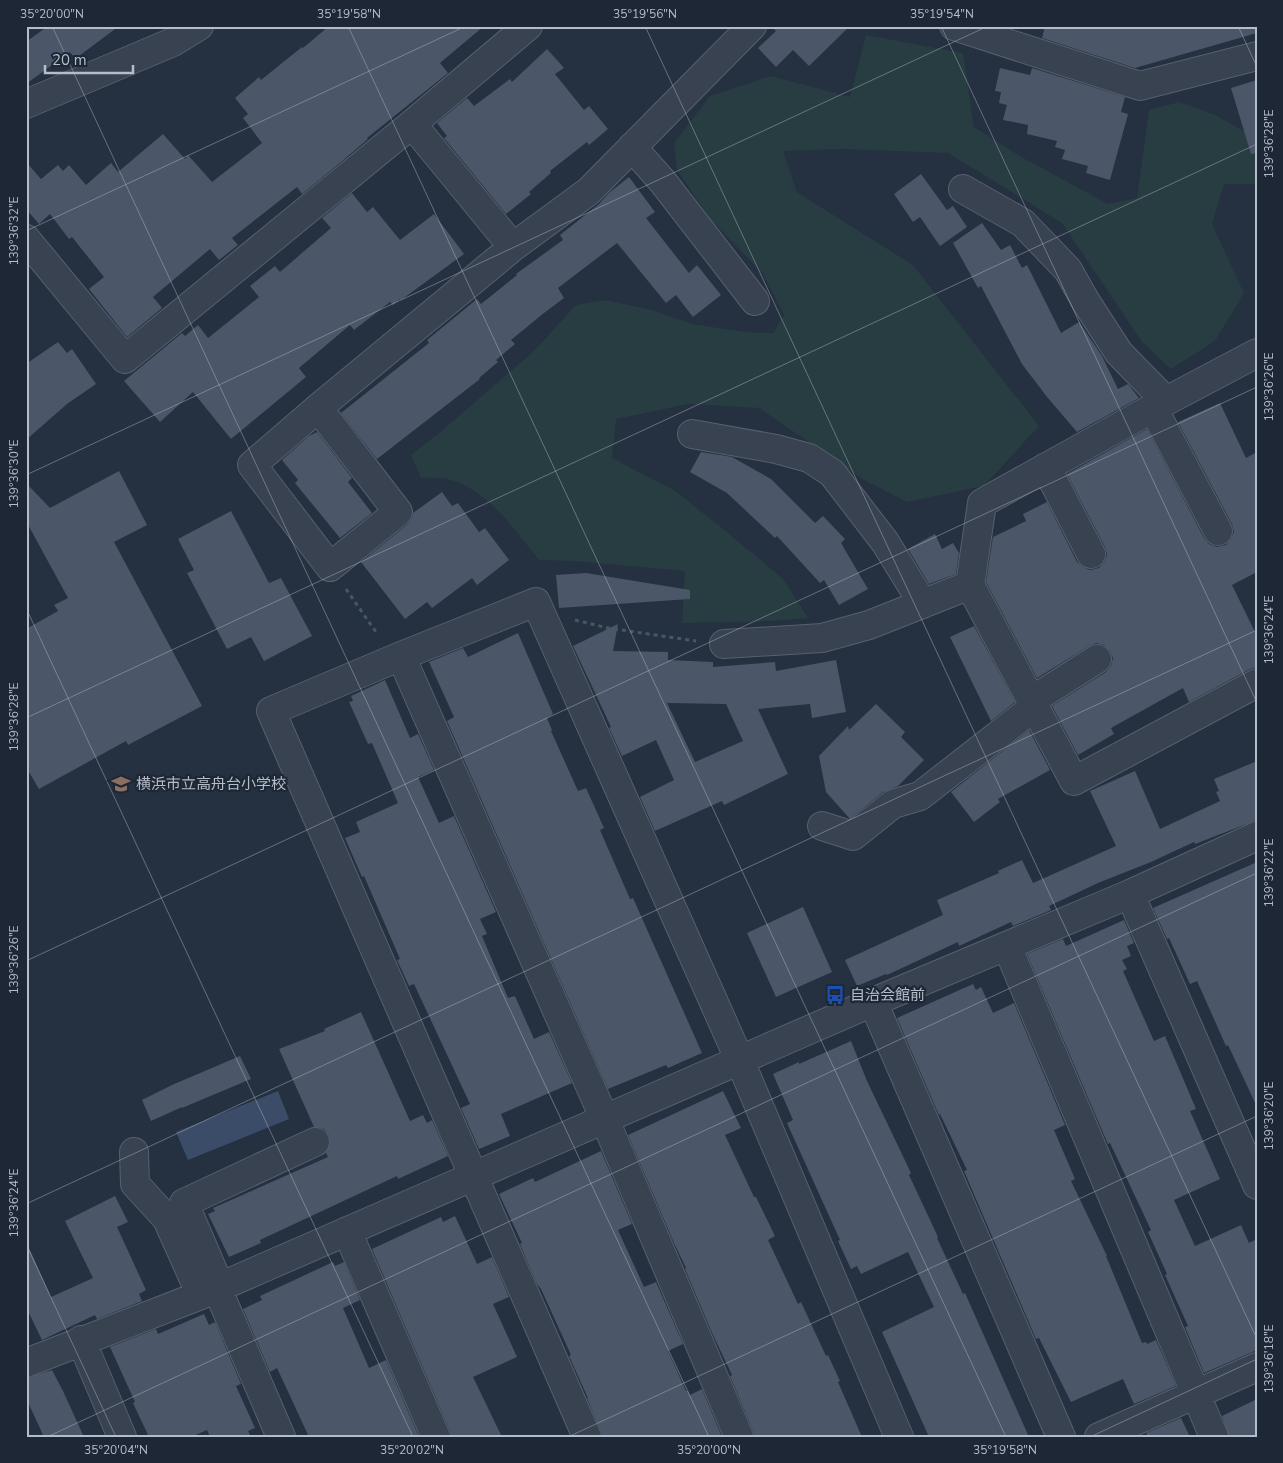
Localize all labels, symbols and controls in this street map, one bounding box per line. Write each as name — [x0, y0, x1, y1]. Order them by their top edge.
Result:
text: 35°20'00"N — [20, 6, 84, 22]
text: 35°19'58"N — [317, 6, 381, 22]
text: 35°19'56"N — [613, 6, 677, 22]
text: 35°19'54"N — [910, 6, 974, 22]
scale bar — [45, 42, 132, 74]
text: 20 m — [52, 50, 87, 70]
text: 139°36'28"E — [1261, 109, 1277, 179]
text: 139°36'32"E — [6, 196, 22, 266]
text: 139°36'26"E — [1261, 352, 1277, 422]
text: 139°36'30"E — [6, 439, 22, 509]
text: 139°36'24"E — [1261, 595, 1277, 665]
text: 139°36'28"E — [6, 682, 22, 752]
school or university icon: 横浜市立高舟台小学校 — [110, 773, 132, 795]
place label: 横浜市立高舟台小学校 — [136, 774, 286, 794]
text: 139°36'22"E — [1261, 838, 1277, 908]
text: 139°36'26"E — [6, 925, 22, 995]
bus stop icon: 自治会館前 — [824, 984, 846, 1006]
place label: 自治会館前 — [850, 985, 925, 1005]
text: 139°36'20"E — [1261, 1081, 1277, 1151]
text: 139°36'24"E — [6, 1168, 22, 1238]
text: 139°36'18"E — [1261, 1324, 1277, 1394]
text: 35°20'04"N — [84, 1442, 148, 1458]
text: 35°20'02"N — [380, 1442, 444, 1458]
text: 35°20'00"N — [677, 1442, 741, 1458]
text: 35°19'58"N — [973, 1442, 1037, 1458]

